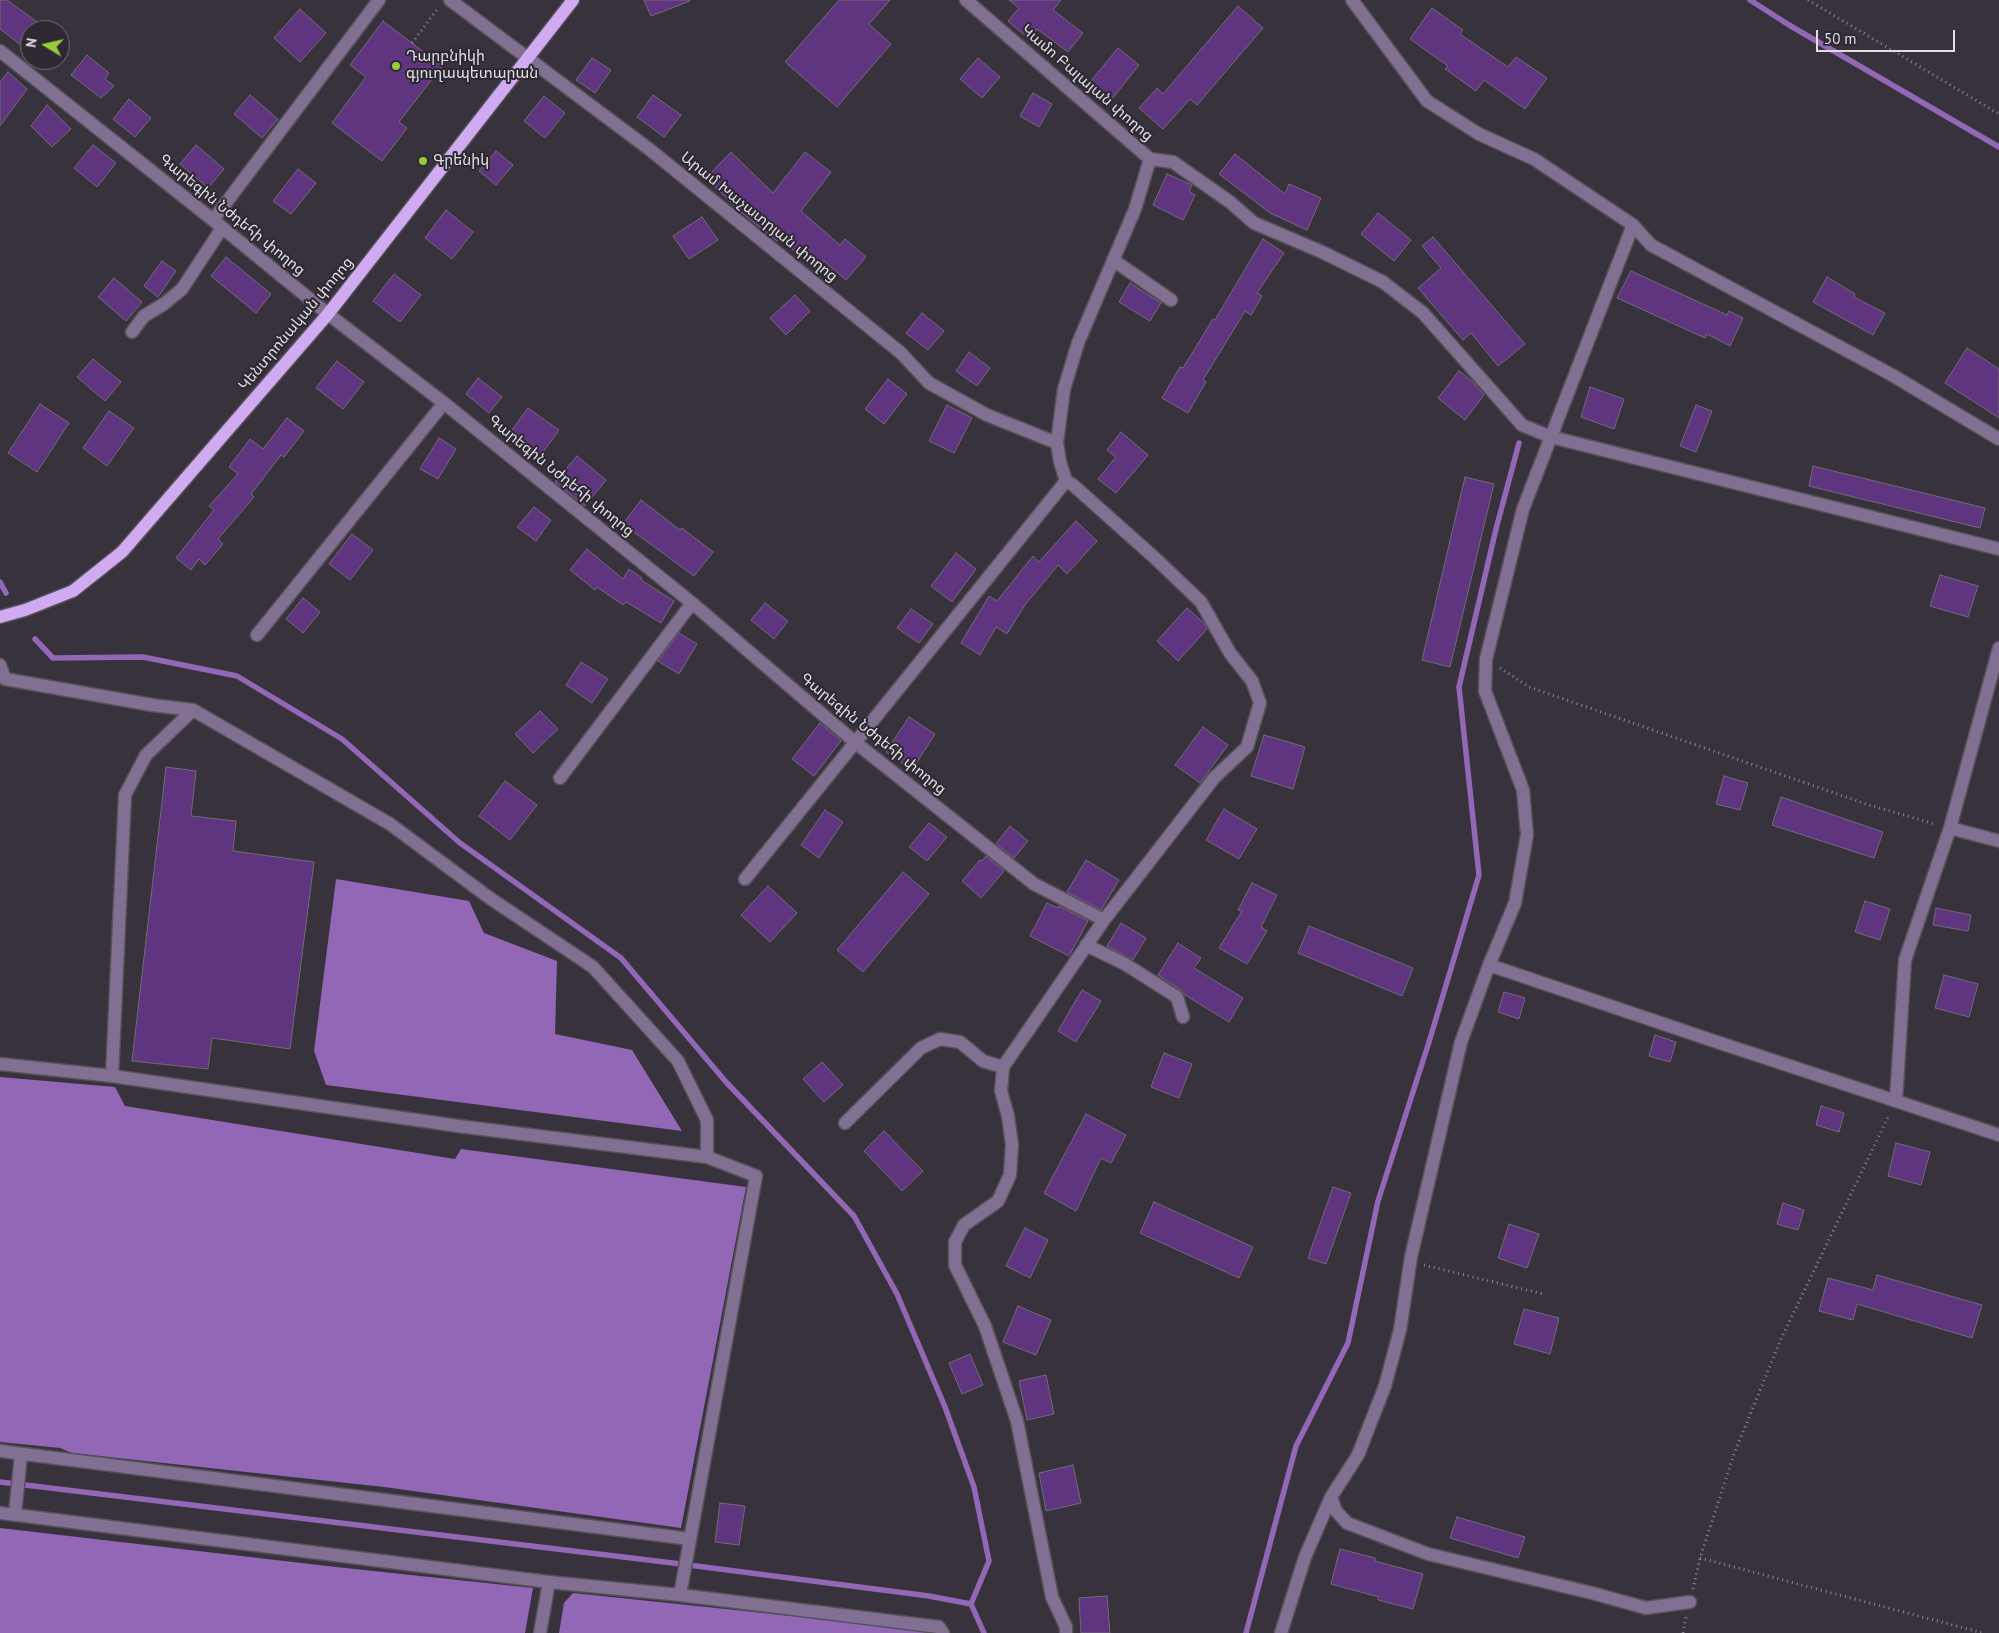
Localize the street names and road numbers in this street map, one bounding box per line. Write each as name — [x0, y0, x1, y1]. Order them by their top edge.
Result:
street label: Կամո Բալայան փողոց — [1017, 21, 1157, 145]
street label: Արամ Խաչատրյան փողոց — [677, 148, 841, 286]
street label: Գարեգին Նժդեհի փողոց — [155, 151, 309, 279]
street label: Կենտրոնական փողոց — [235, 254, 357, 394]
street label: Գարեգին Նժդեհի փողոց — [484, 412, 638, 540]
street label: Գարեգին Նժդեհի փողոց — [796, 670, 950, 798]

